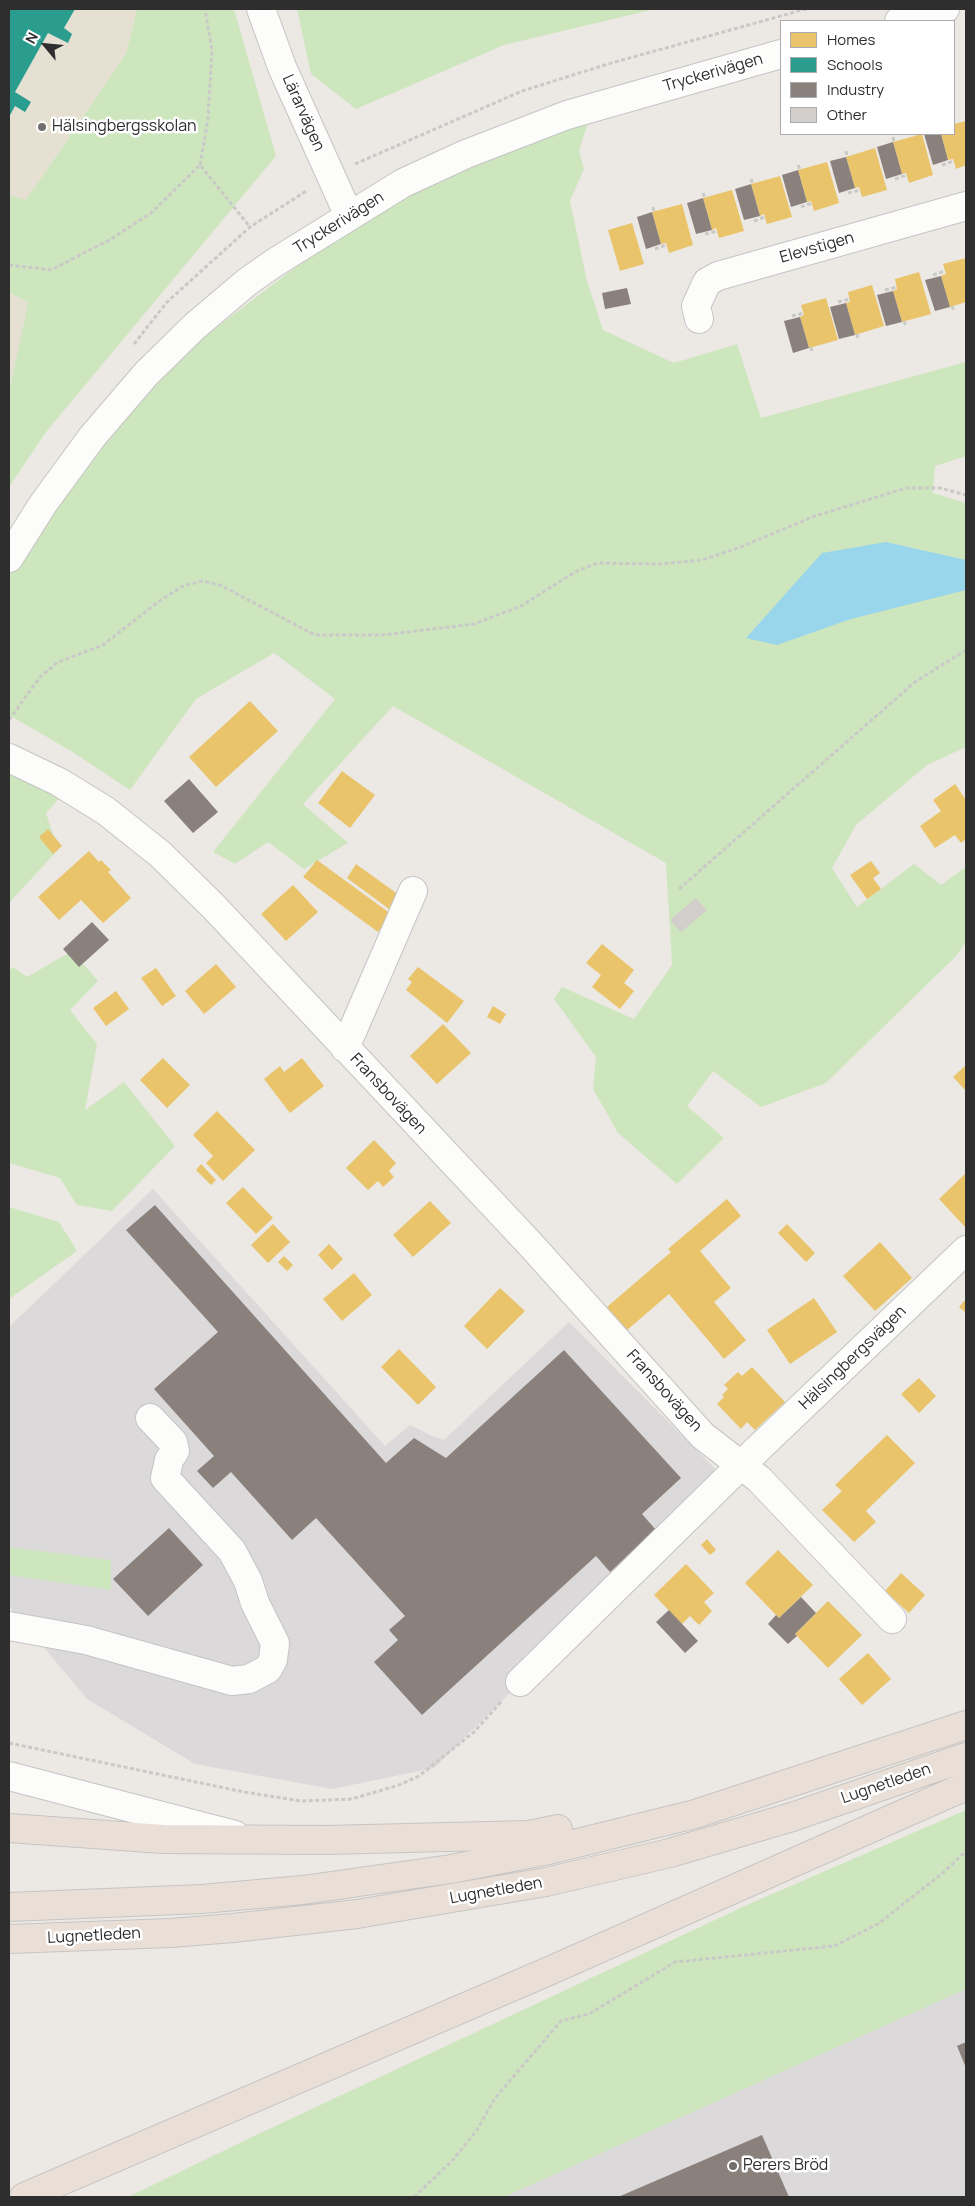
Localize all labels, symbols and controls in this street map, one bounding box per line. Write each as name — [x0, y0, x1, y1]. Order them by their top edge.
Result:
north arrow — [20, 20, 70, 70]
legend — [780, 20, 955, 135]
text: N — [21, 29, 42, 47]
text: Homes — [827, 29, 875, 50]
street label: Tryckerivägen — [661, 50, 765, 96]
text: Schools — [827, 54, 883, 75]
street label: Lärarvägen — [278, 72, 328, 154]
text: Industry — [827, 79, 884, 100]
text: Other — [827, 104, 867, 125]
place label: Hälsingbergsskolan — [52, 117, 197, 137]
marker: Hälsingbergsskolan — [36, 121, 48, 133]
street label: Tryckerivägen — [290, 188, 388, 258]
street label: Elevstigen — [778, 228, 856, 268]
street label: Fransbovägen — [346, 1050, 430, 1138]
street label: Hälsingbergsvägen — [796, 1302, 910, 1414]
street label: Fransbovägen — [622, 1346, 706, 1436]
street label: Lugnetleden — [839, 1760, 933, 1808]
street label: Lugnetleden — [448, 1873, 544, 1909]
street label: Lugnetleden — [47, 1924, 141, 1948]
place label: Perers Bröd — [743, 2156, 828, 2176]
marker: Perers Bröd — [727, 2160, 739, 2172]

